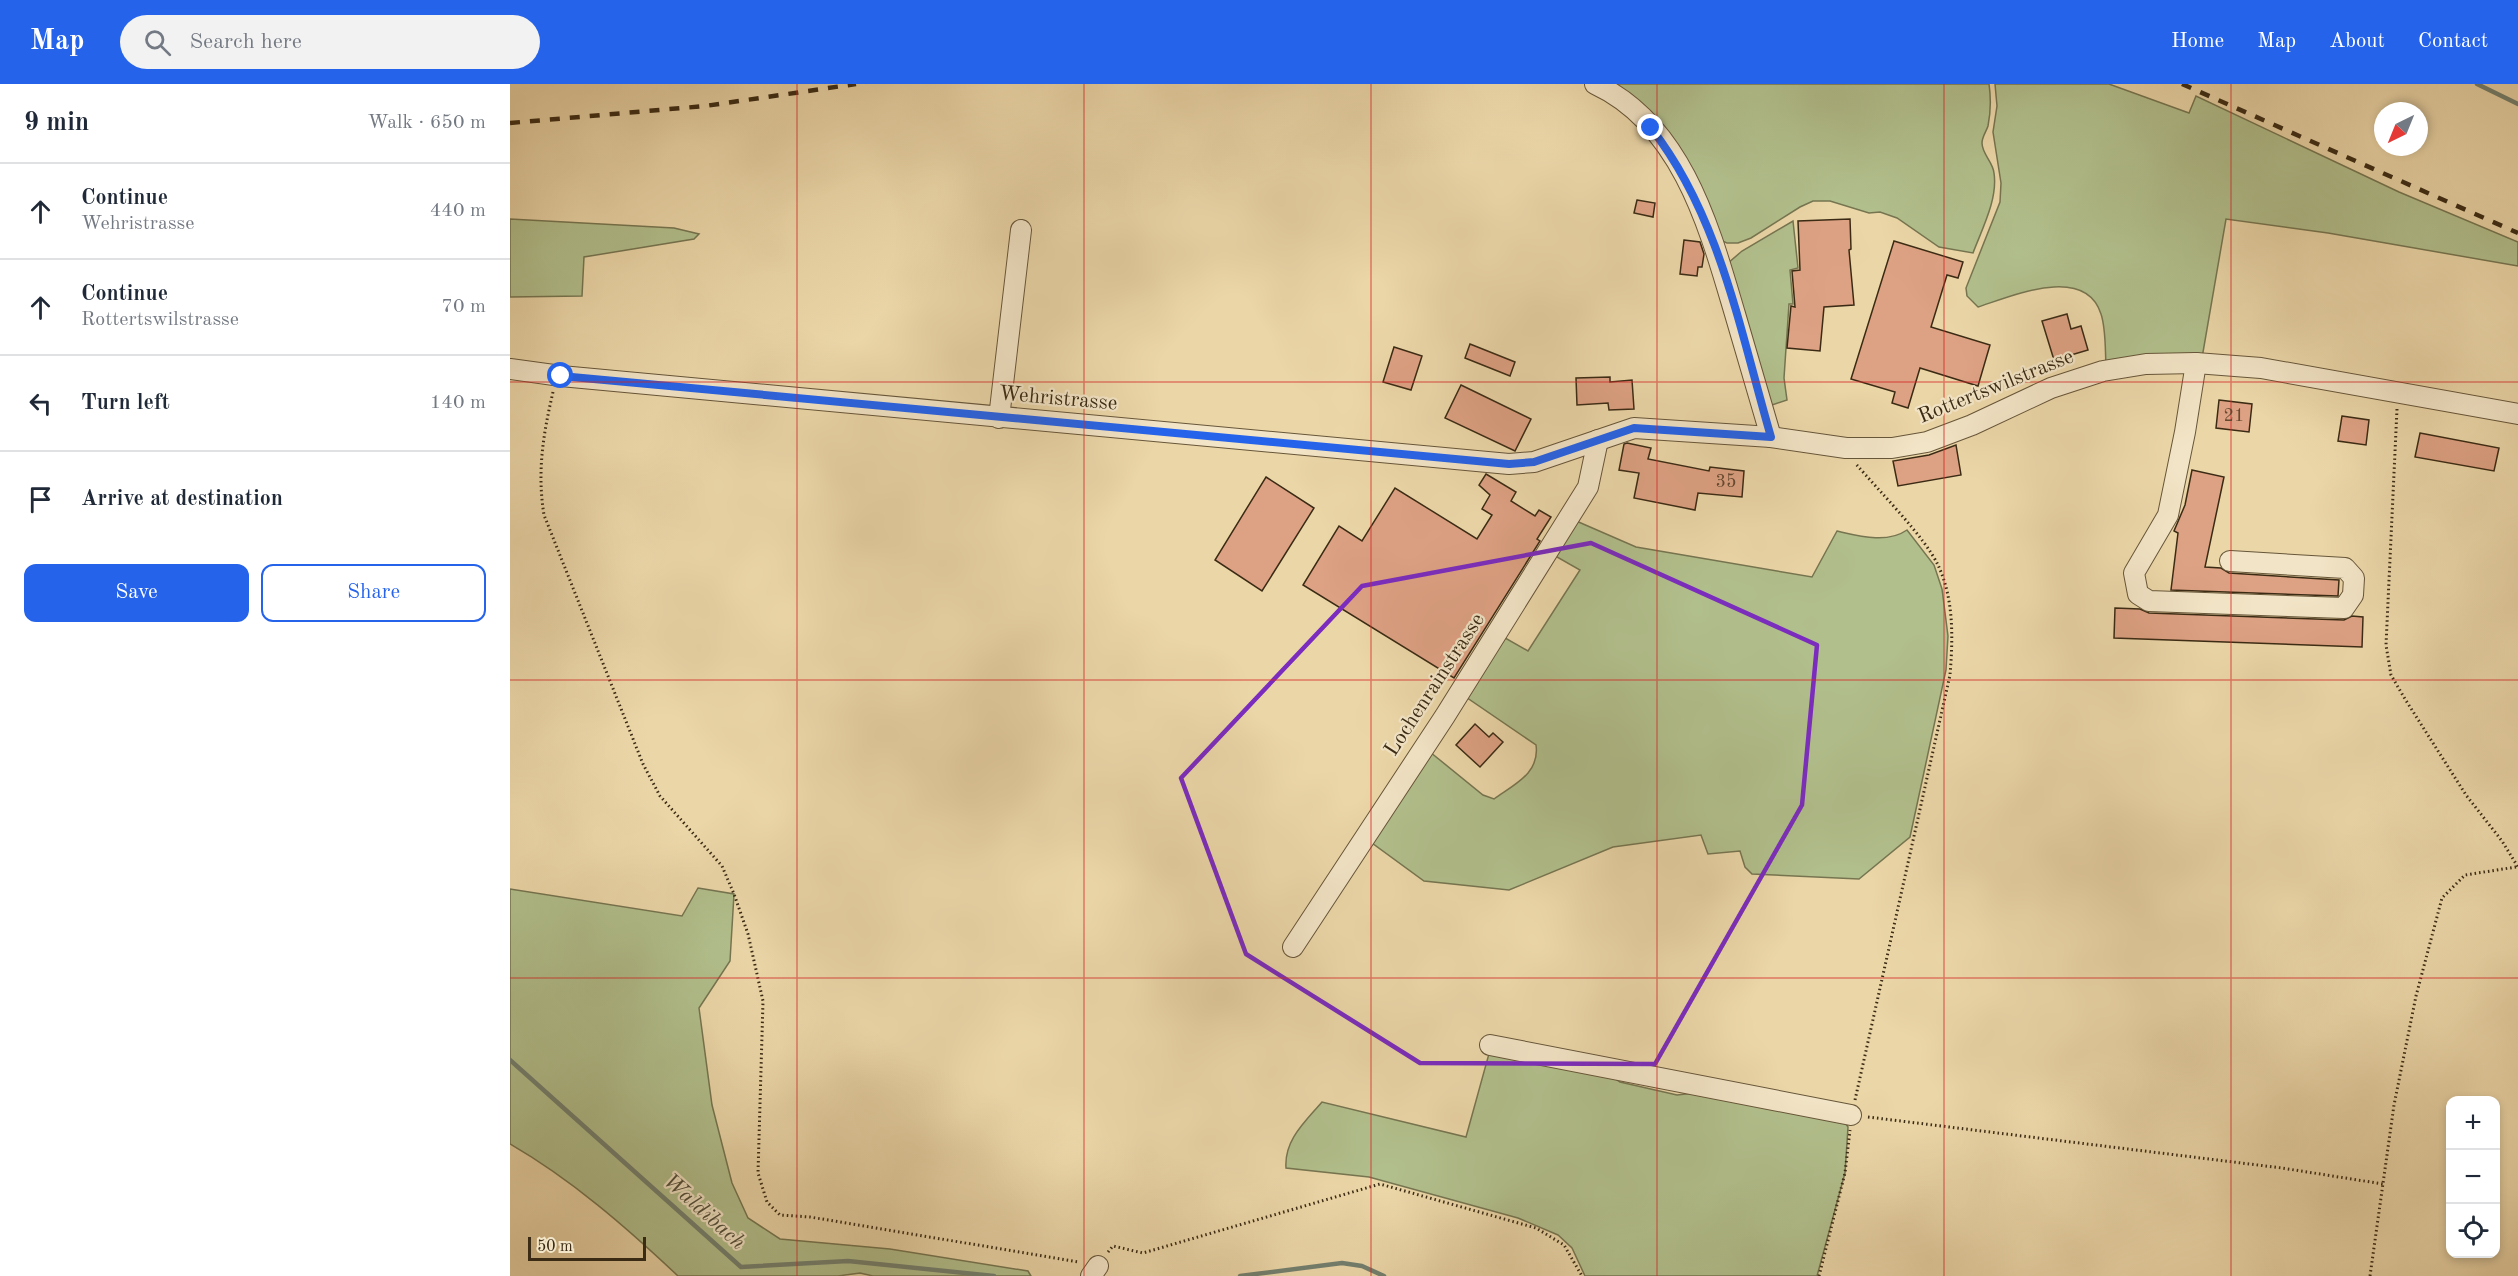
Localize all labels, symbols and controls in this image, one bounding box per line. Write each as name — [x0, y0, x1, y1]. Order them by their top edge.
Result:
search box — [120, 15, 540, 69]
icon: search — [141, 26, 174, 59]
text: Map — [30, 28, 84, 56]
text: Search here — [189, 31, 302, 53]
text: Home — [2171, 31, 2224, 52]
text: Map — [2257, 31, 2296, 52]
text: About — [2329, 31, 2385, 52]
text: Contact — [2418, 31, 2488, 52]
north arrow — [2374, 102, 2428, 156]
text: 9 min — [24, 110, 89, 136]
text: Walk · 650 m — [367, 113, 486, 133]
route end — [1637, 114, 1663, 140]
text: Continue — [81, 187, 168, 209]
icon: ahead — [24, 195, 57, 228]
text: 440 m — [430, 201, 486, 221]
text: Wehristrasse — [81, 214, 194, 234]
text: Continue — [81, 283, 168, 305]
icon: ahead — [24, 291, 57, 324]
text: 70 m — [441, 297, 486, 317]
text: Rottertswilstrasse — [81, 310, 239, 330]
street label: Rottertswilstrasse — [1915, 346, 2077, 428]
route start — [547, 362, 573, 388]
street label: Wehristrasse — [998, 383, 1118, 415]
icon: left — [24, 387, 57, 420]
text: Turn left — [81, 392, 170, 414]
text: 140 m — [430, 393, 486, 413]
house number: 21 — [2224, 407, 2244, 425]
house number: 35 — [1716, 473, 1736, 491]
icon: arrive — [24, 483, 57, 516]
text: Arrive at destination — [81, 488, 283, 510]
button: Save — [24, 564, 249, 622]
button: Share — [261, 564, 486, 622]
street label: Lochenrainstrasse — [1381, 610, 1489, 760]
map controls — [2446, 1096, 2500, 1258]
button: + — [2446, 1096, 2500, 1150]
button: − — [2446, 1150, 2500, 1204]
water label: Waldibach — [659, 1170, 749, 1254]
button: locate — [2446, 1204, 2500, 1258]
scale bar — [528, 1234, 646, 1262]
text: 50 m — [537, 1239, 573, 1255]

